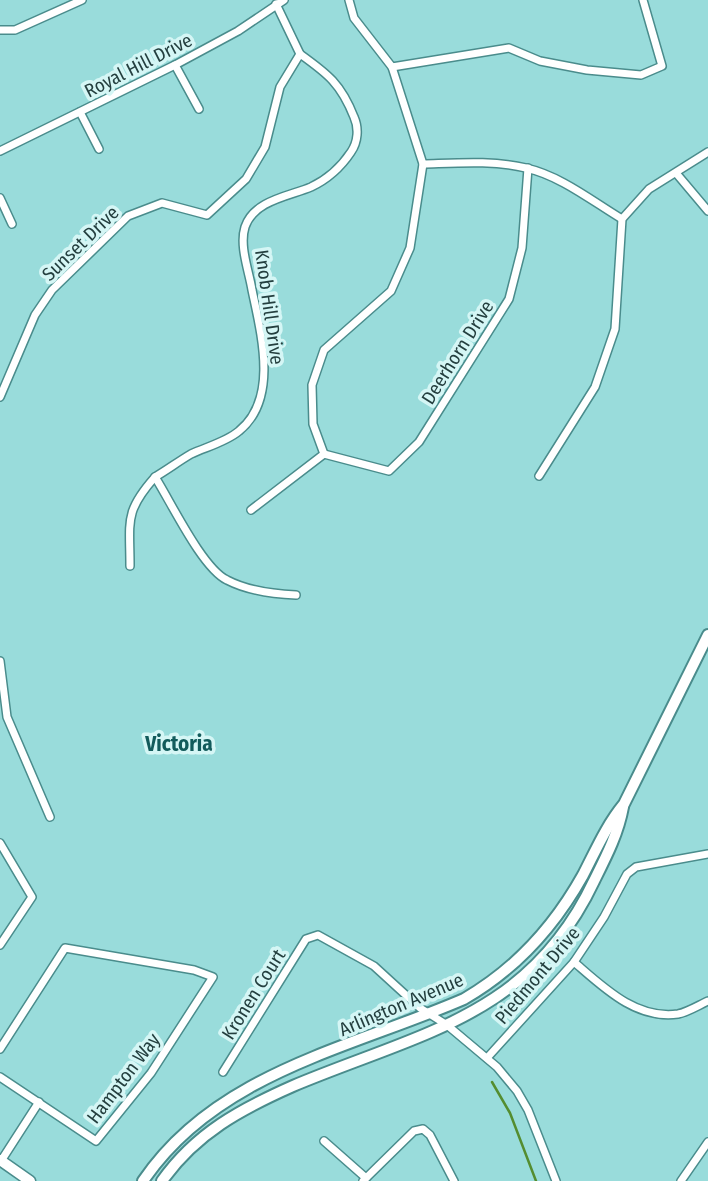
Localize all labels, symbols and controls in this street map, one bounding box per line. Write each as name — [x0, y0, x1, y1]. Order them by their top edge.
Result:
street label: Royal Hill Drive — [81, 28, 196, 102]
street label: Sunset Drive — [37, 201, 124, 286]
street label: Knob Hill Drive — [250, 248, 289, 366]
street label: Deerhorn Drive — [416, 296, 498, 408]
district label: Victoria — [144, 731, 213, 757]
street label: Piedmont Drive — [490, 922, 585, 1029]
street label: Kronen Court — [217, 944, 291, 1044]
street label: Arlington Avenue — [336, 968, 467, 1041]
street label: Hampton Way — [82, 1028, 165, 1128]

